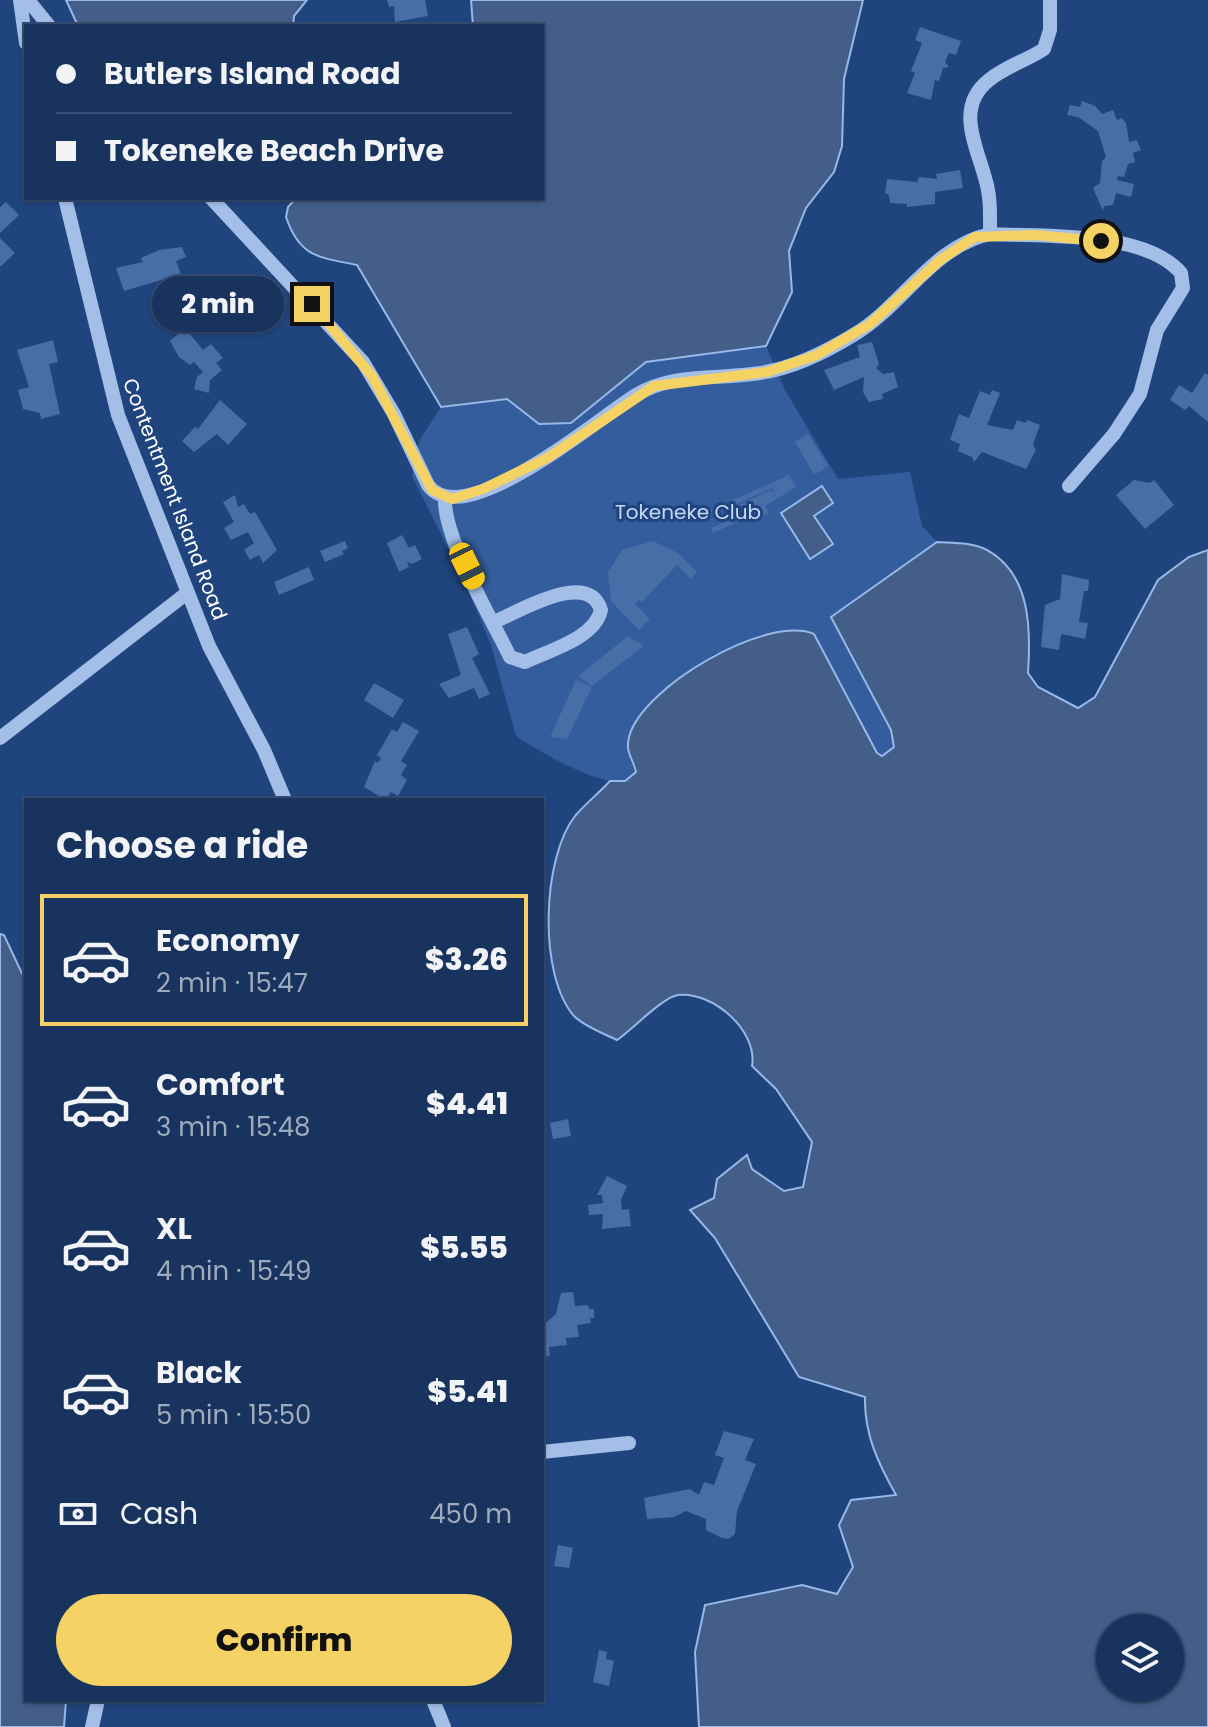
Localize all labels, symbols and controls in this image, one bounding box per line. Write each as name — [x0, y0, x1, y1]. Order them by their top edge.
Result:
text: Butlers Island Road — [104, 52, 401, 95]
text: Tokeneke Beach Drive — [104, 129, 444, 172]
route start — [1083, 223, 1119, 259]
callout: 2 min — [152, 276, 284, 332]
text: 2 min — [181, 286, 255, 322]
route end — [294, 286, 330, 322]
street label: Contentment Island Road — [116, 374, 234, 624]
park label: Tokeneke Club — [615, 498, 761, 526]
car — [446, 539, 488, 593]
text: Choose a ride — [56, 820, 308, 871]
text: Economy — [156, 919, 300, 962]
icon: car — [60, 924, 132, 996]
text: $3.26 — [425, 938, 508, 981]
text: 2 min · 15:47 — [156, 965, 308, 1001]
text: Comfort — [156, 1063, 285, 1106]
icon: car — [60, 1068, 132, 1140]
text: $4.41 — [426, 1082, 508, 1125]
text: 3 min · 15:48 — [156, 1109, 310, 1145]
text: XL — [156, 1207, 192, 1250]
icon: car — [60, 1212, 132, 1284]
text: $5.55 — [420, 1226, 508, 1269]
text: 4 min · 15:49 — [156, 1253, 311, 1289]
text: Black — [156, 1351, 242, 1394]
icon: car — [60, 1356, 132, 1428]
text: $5.41 — [427, 1370, 508, 1413]
text: 5 min · 15:50 — [156, 1397, 311, 1433]
icon: cash — [56, 1492, 100, 1536]
text: Cash — [120, 1492, 198, 1535]
text: 450 m — [429, 1496, 512, 1532]
button: Confirm — [56, 1594, 512, 1686]
map controls — [1096, 1614, 1184, 1702]
button: layers — [1096, 1614, 1184, 1702]

